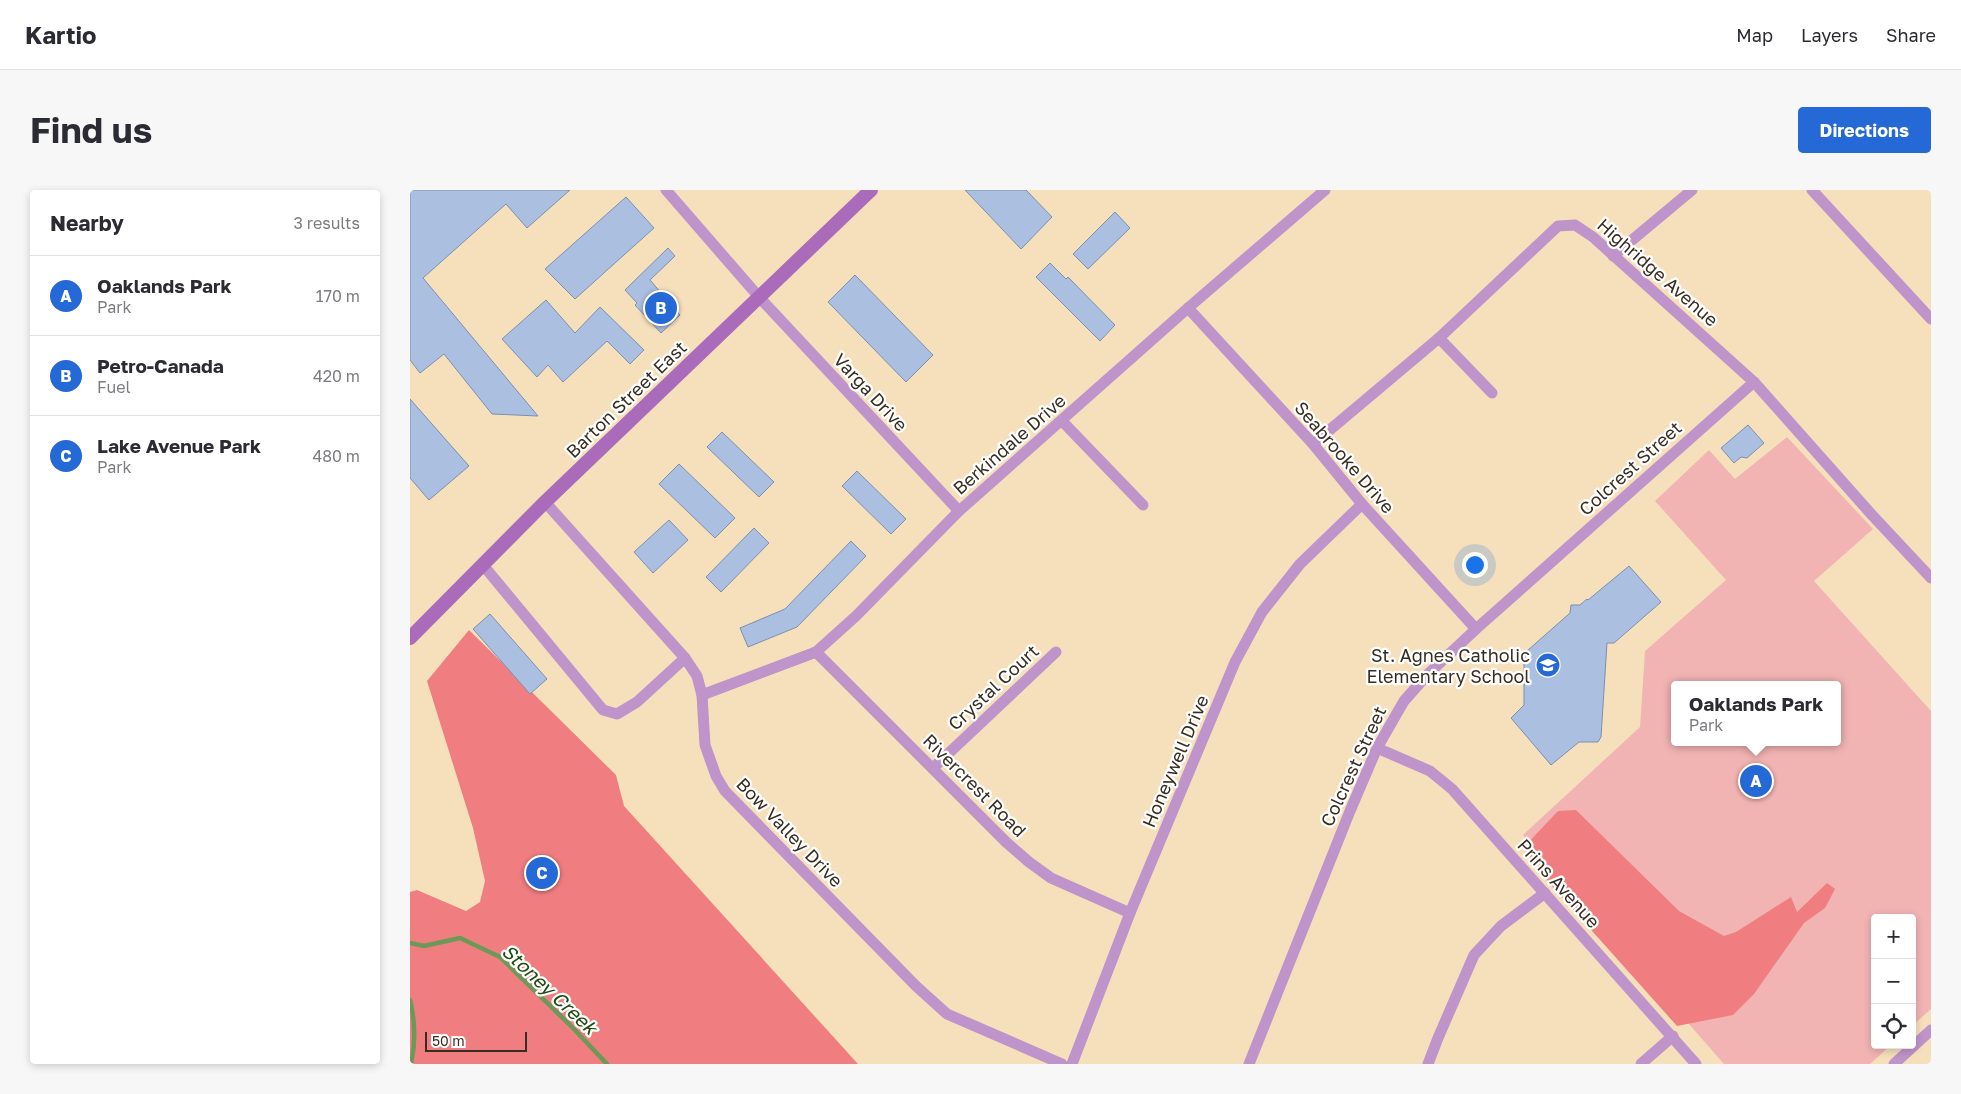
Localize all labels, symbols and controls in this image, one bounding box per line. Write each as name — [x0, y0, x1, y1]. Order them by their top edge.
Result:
text: Kartio — [25, 20, 97, 49]
text: Map — [1736, 24, 1773, 46]
text: Layers — [1801, 24, 1858, 46]
text: Share — [1886, 24, 1936, 46]
button: Directions — [1798, 107, 1931, 153]
text: Find us — [30, 109, 152, 151]
text: Nearby — [50, 210, 124, 236]
text: 3 results — [293, 213, 360, 233]
street label: Highridge Avenue — [1593, 213, 1723, 331]
text: Oaklands Park — [97, 274, 232, 297]
text: A — [60, 286, 72, 306]
text: 170 m — [316, 286, 360, 306]
pin: B — [645, 289, 677, 327]
text: Park — [97, 297, 132, 317]
street label: Barton Street East — [561, 336, 691, 462]
street label: Varga Drive — [829, 349, 913, 435]
text: Petro-Canada — [97, 354, 224, 377]
text: B — [60, 366, 72, 386]
text: 420 m — [313, 366, 360, 386]
text: Fuel — [97, 377, 131, 397]
street label: Berkindale Drive — [948, 389, 1070, 499]
street label: Seabrooke Drive — [1290, 397, 1400, 517]
street label: Colcrest Street — [1574, 416, 1686, 520]
text: Lake Avenue Park — [97, 434, 261, 457]
text: C — [60, 446, 72, 466]
text: 480 m — [312, 446, 360, 466]
text: Park — [97, 457, 132, 477]
your location — [1462, 552, 1488, 578]
street label: Crystal Court — [943, 640, 1043, 734]
place label: St. Agnes Catholic Elementary School — [1366, 644, 1530, 687]
school or university icon: St. Agnes Catholic Elementary School — [1535, 652, 1561, 678]
popup — [1671, 681, 1841, 746]
street label: Honeywell Drive — [1137, 692, 1213, 830]
text: Oaklands Park — [1689, 692, 1823, 715]
street label: Colcrest Street — [1316, 702, 1390, 830]
text: Park — [1689, 715, 1723, 735]
street label: Rivercrest Road — [919, 729, 1031, 841]
pin: A — [1740, 762, 1772, 800]
street label: Bow Valley Drive — [732, 773, 848, 891]
street label: Prins Avenue — [1513, 834, 1605, 932]
pin: C — [526, 854, 558, 892]
map controls — [1871, 914, 1916, 1049]
button: + — [1871, 914, 1916, 959]
water label: Stoney Creek — [498, 939, 604, 1040]
button: − — [1871, 959, 1916, 1004]
button: locate — [1871, 1004, 1916, 1049]
scale bar — [425, 1029, 528, 1052]
text: 50 m — [432, 1032, 465, 1049]

